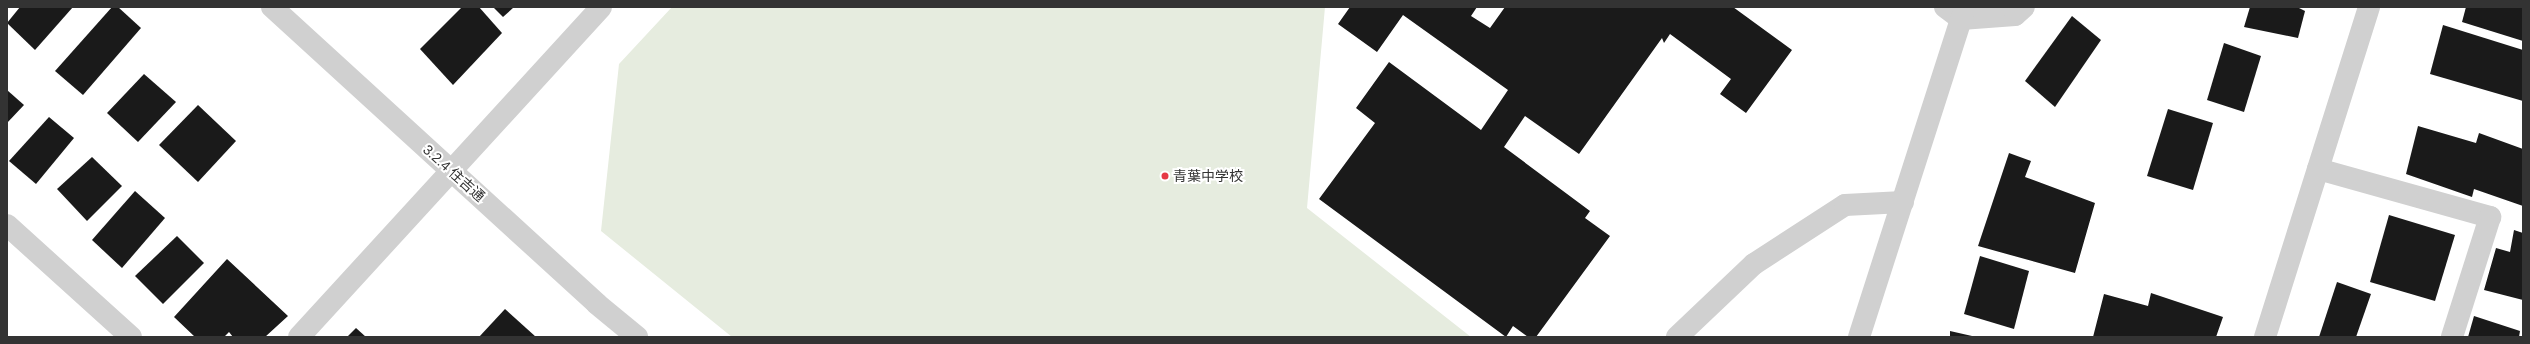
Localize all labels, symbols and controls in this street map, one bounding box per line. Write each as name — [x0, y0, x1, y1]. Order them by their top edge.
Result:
street label: 3.2.4 住吉通 — [420, 141, 488, 205]
place label: 青葉中学校 — [1173, 168, 1243, 184]
marker: 青葉中学校 — [1160, 171, 1170, 181]

